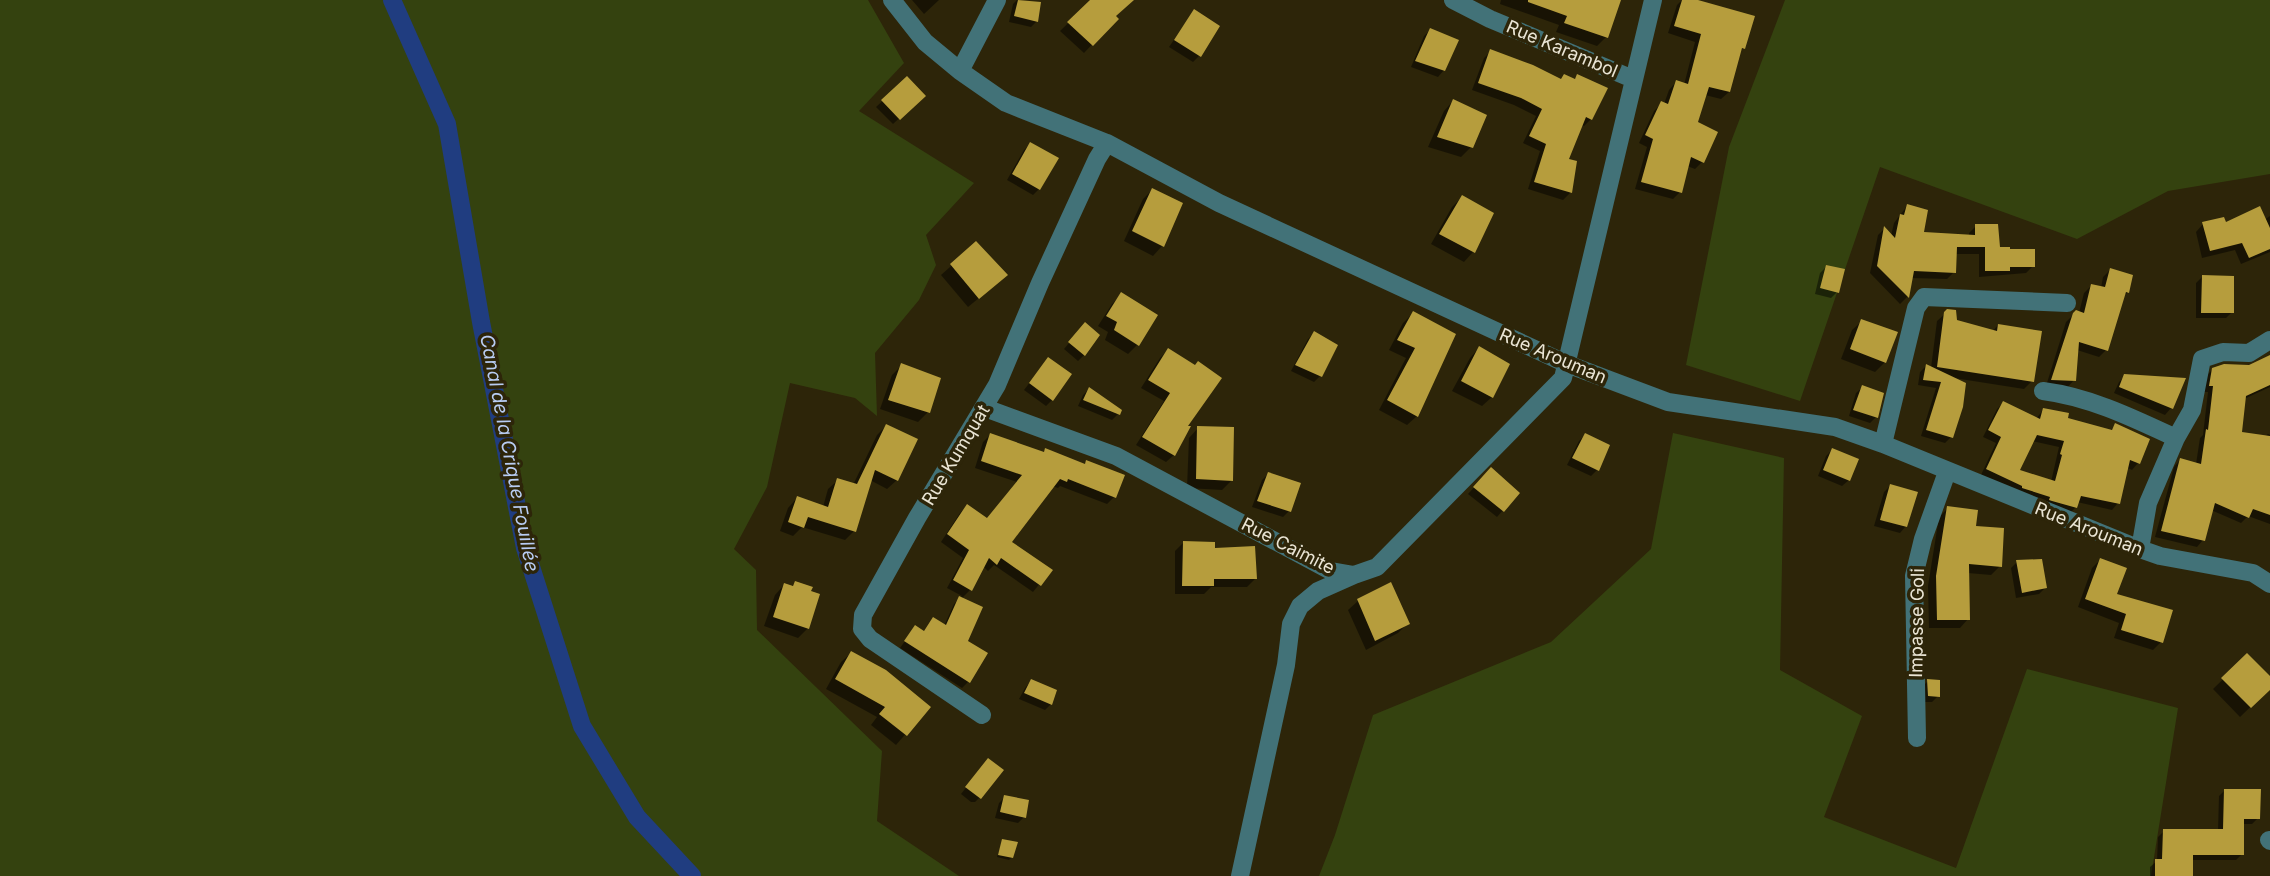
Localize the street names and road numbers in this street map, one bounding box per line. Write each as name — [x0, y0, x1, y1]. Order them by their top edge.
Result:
street label: Rue Karambol — [1503, 16, 1621, 81]
street label: Rue Arouman — [1496, 323, 1610, 388]
street label: Rue Kumquat — [917, 401, 994, 509]
street label: Rue Arouman — [2032, 497, 2146, 560]
street label: Rue Caimite — [1238, 513, 1338, 578]
street label: Impasse Goli — [1905, 568, 1928, 678]

